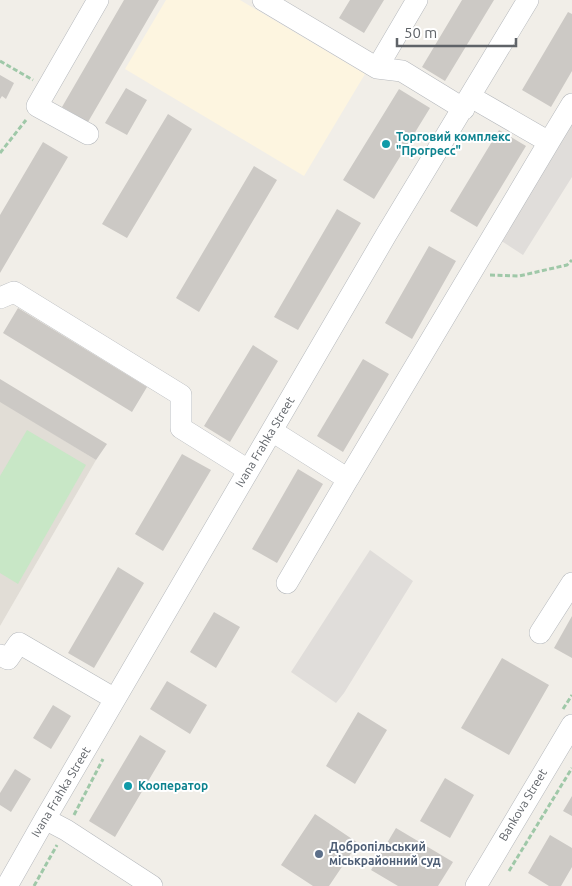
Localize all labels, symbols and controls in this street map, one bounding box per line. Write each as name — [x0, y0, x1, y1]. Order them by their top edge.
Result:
scale bar — [397, 15, 516, 47]
text: 50 m — [404, 24, 437, 41]
place label: Торговий комплекс "Прогресс" — [396, 130, 511, 157]
marker: Торговий комплекс "Прогресс" — [380, 138, 392, 150]
street label: Ivana Frahka Street — [232, 394, 297, 489]
street label: Ivana Frahka Street — [28, 744, 93, 839]
street label: Bankova Street — [496, 766, 549, 843]
place label: Кооператор — [138, 779, 208, 792]
marker: Кооператор — [122, 780, 134, 792]
place label: Добропільський міськрайонний суд — [329, 840, 441, 867]
marker: Добропільський міськрайонний суд — [313, 848, 325, 860]

